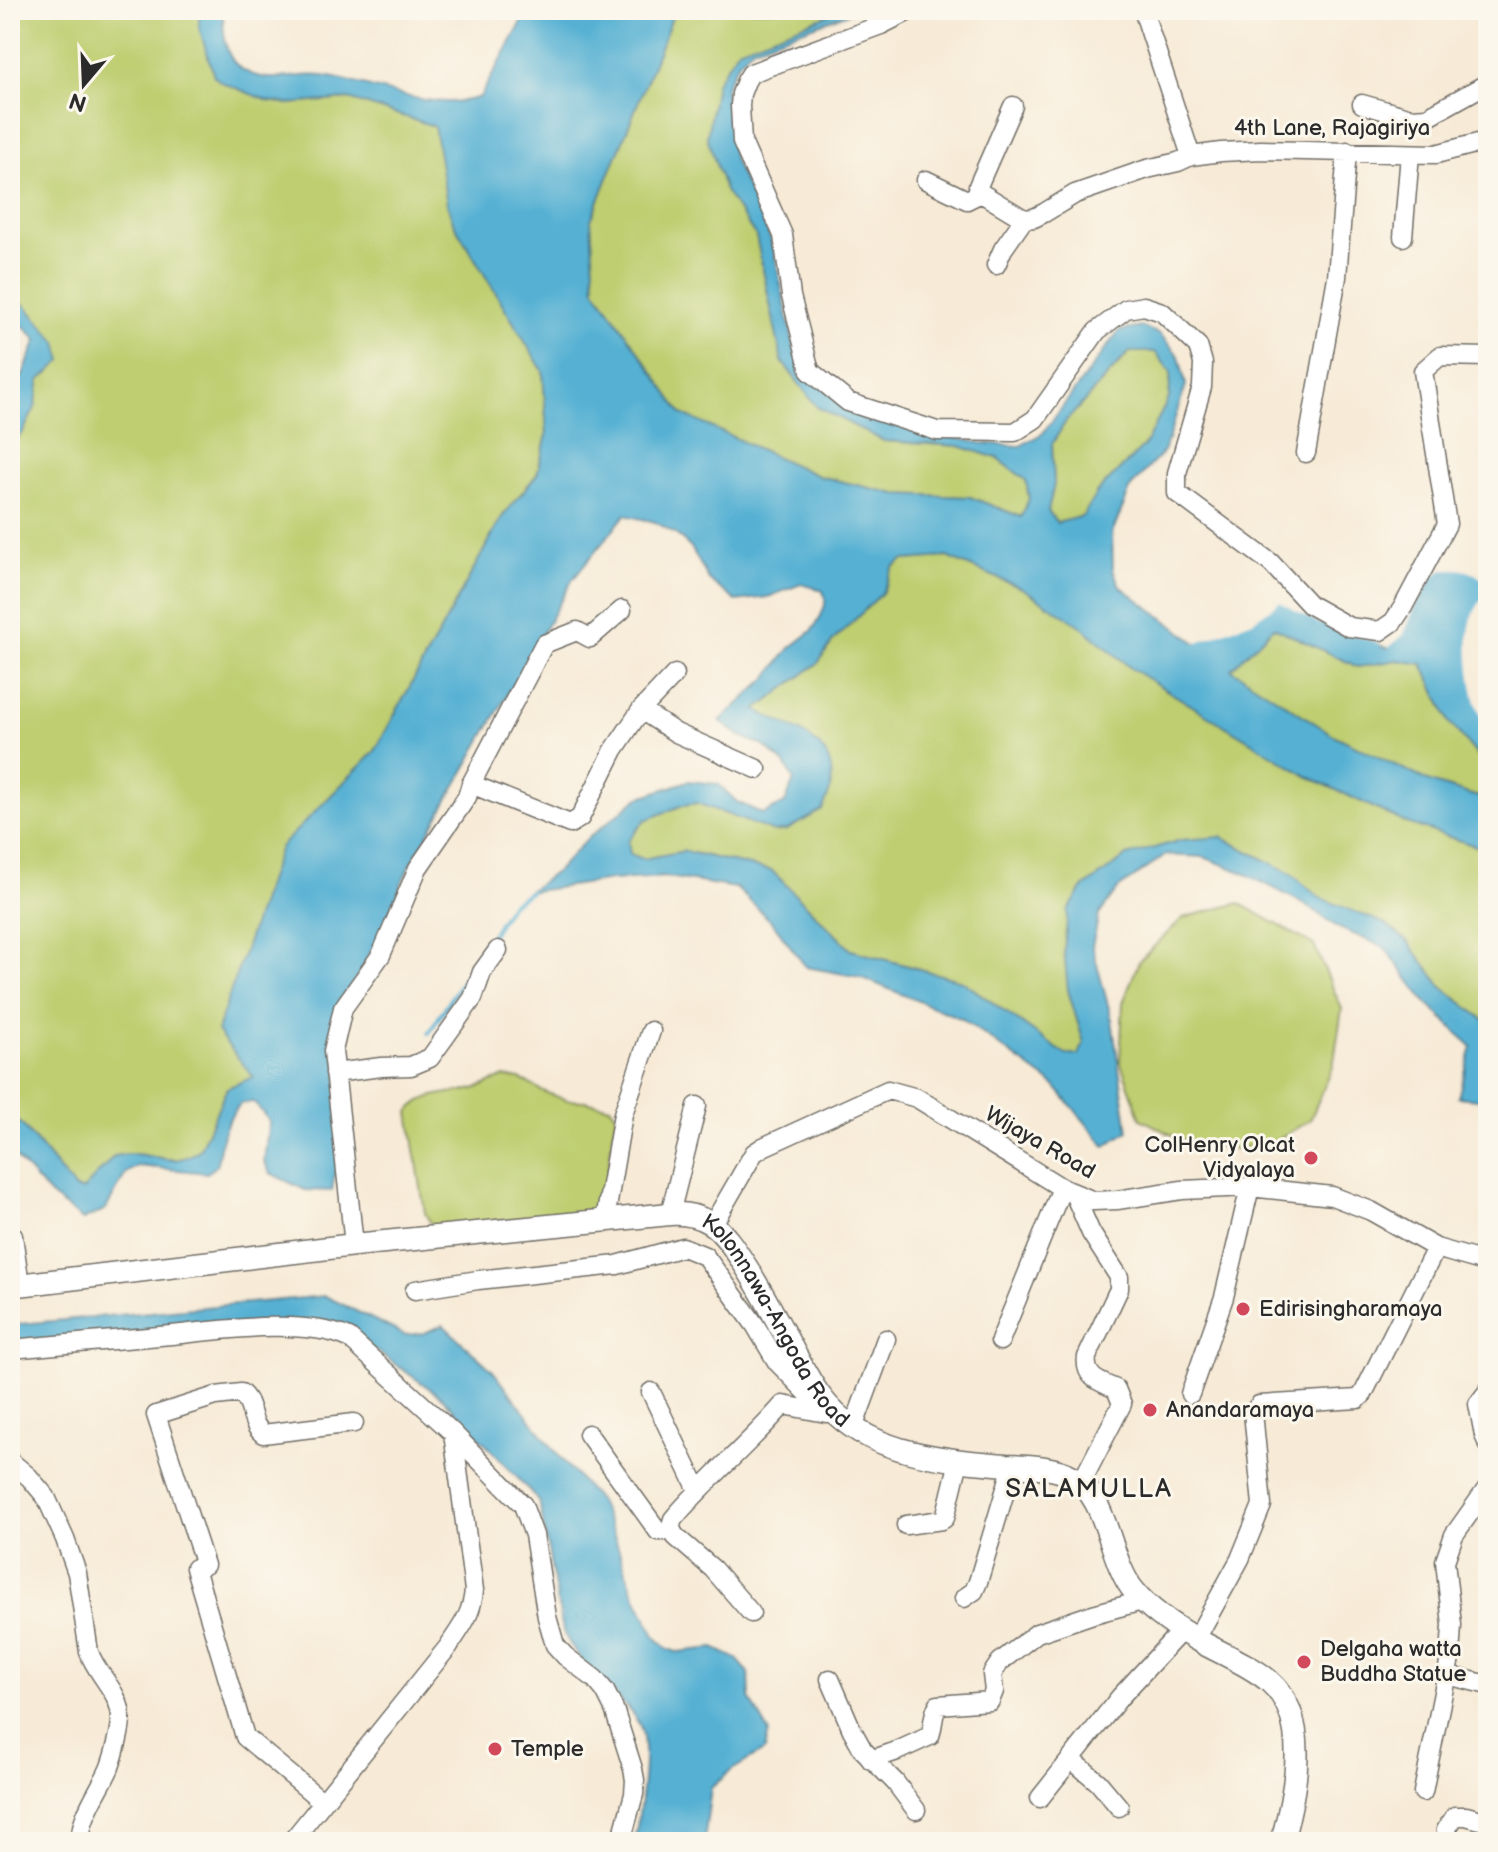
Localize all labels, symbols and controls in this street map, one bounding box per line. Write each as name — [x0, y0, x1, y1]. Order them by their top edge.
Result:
north arrow — [44, 44, 124, 124]
text: N — [66, 86, 90, 117]
street label: 4th Lane, Rajagiriya — [1234, 115, 1430, 142]
street label: Wijaya Road — [980, 1101, 1100, 1185]
place label: ColHenry Olcat Vidyalaya — [1144, 1132, 1295, 1184]
marker: ColHenry Olcat Vidyalaya — [1302, 1149, 1320, 1167]
street label: Kolonnawa-Angoda Road — [697, 1208, 855, 1433]
place label: Edirisingharamaya — [1259, 1296, 1443, 1323]
marker: Edirisingharamaya — [1234, 1300, 1252, 1318]
place label: Anandaramaya — [1166, 1397, 1314, 1424]
marker: Anandaramaya — [1141, 1401, 1159, 1419]
district label: SALAMULLA — [1005, 1474, 1173, 1505]
place label: Delgaha watta Buddha Statue — [1320, 1636, 1466, 1688]
marker: Delgaha watta Buddha Statue — [1295, 1653, 1313, 1671]
place label: Temple — [511, 1736, 584, 1763]
marker: Temple — [486, 1740, 504, 1758]

